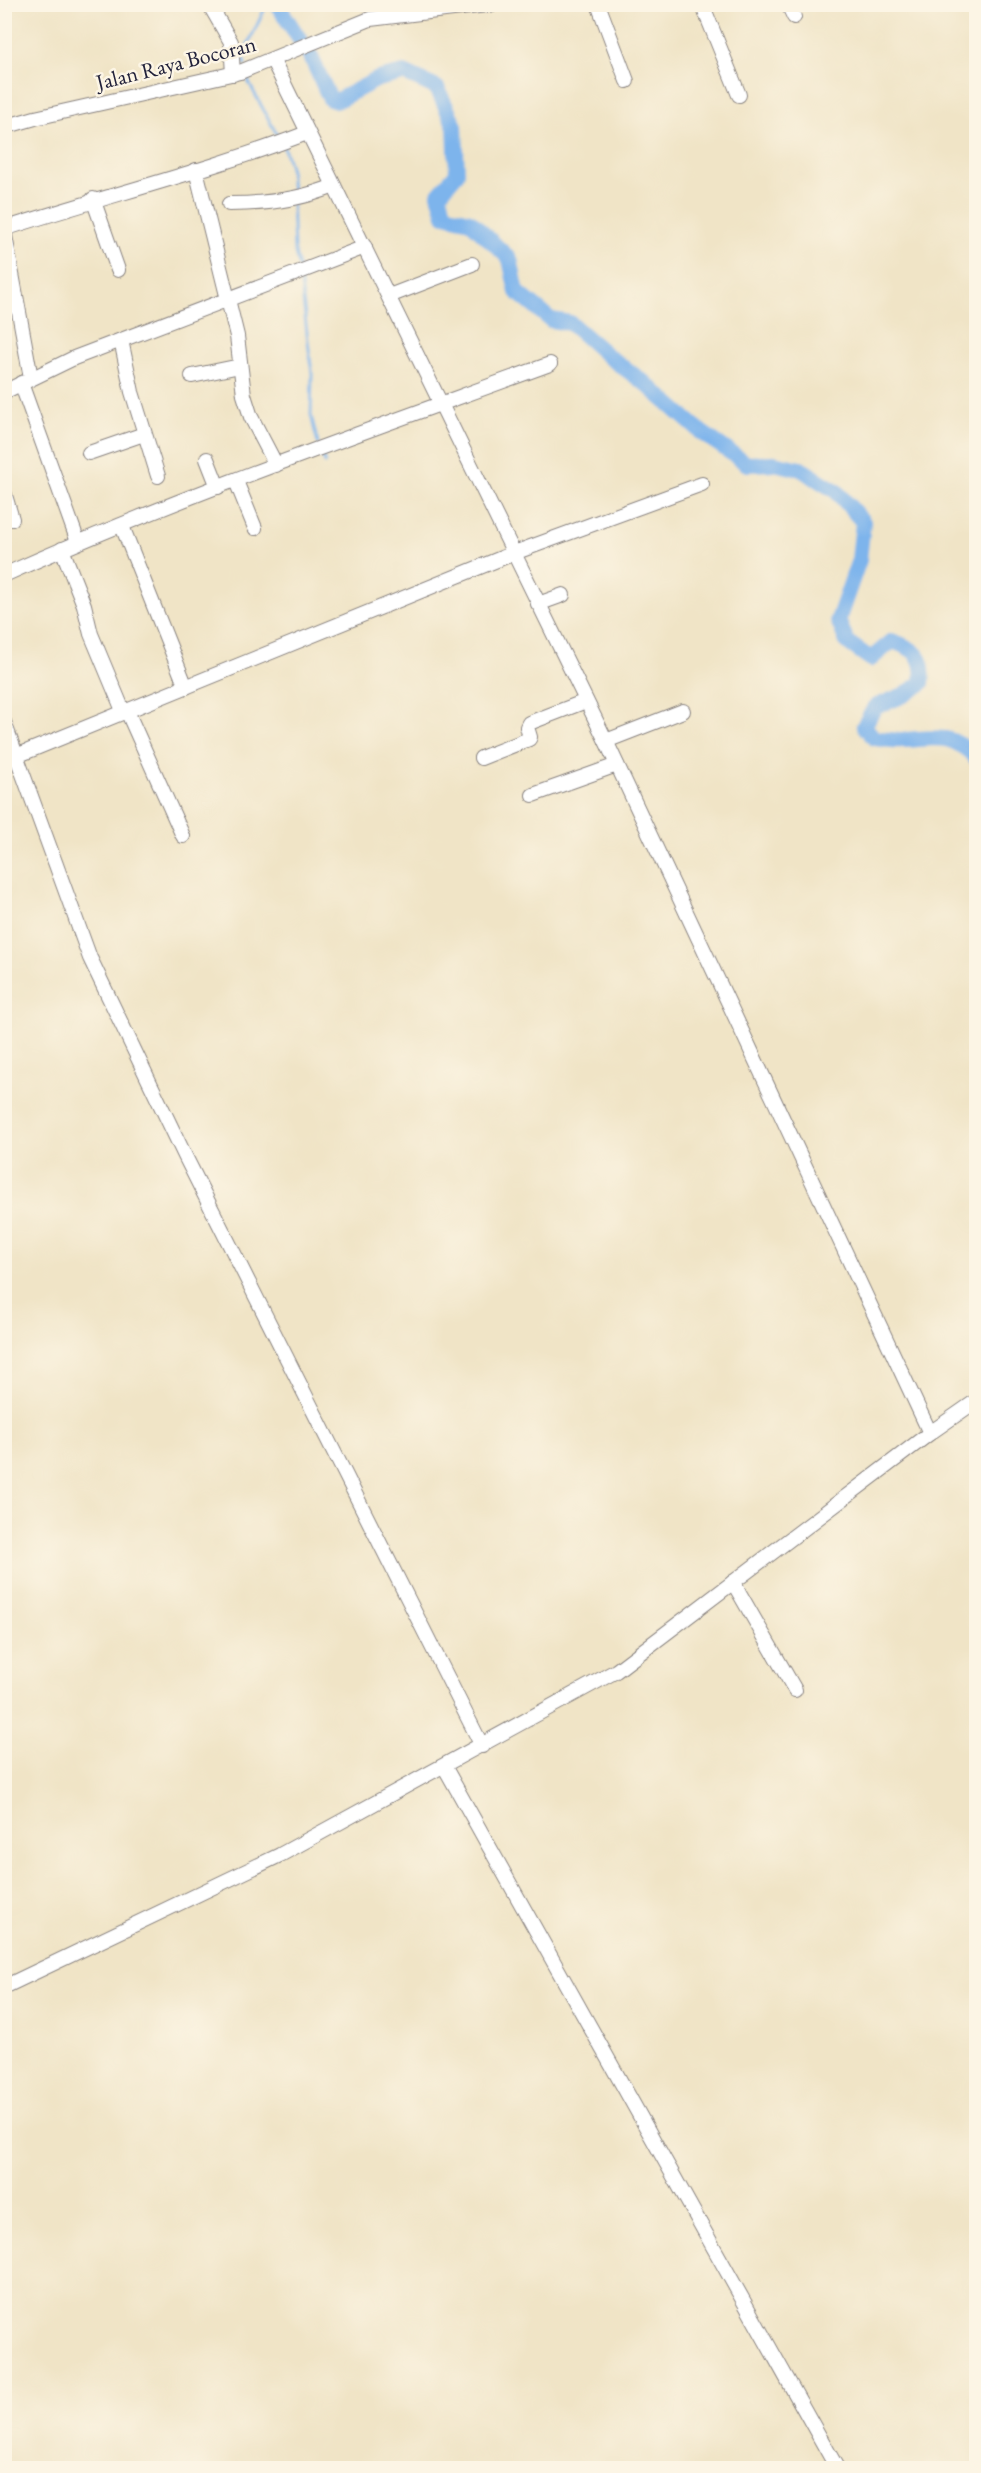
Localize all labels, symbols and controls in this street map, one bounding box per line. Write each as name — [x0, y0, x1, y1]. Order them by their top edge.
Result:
street label: Jalan Raya Bocoran — [91, 29, 259, 97]

